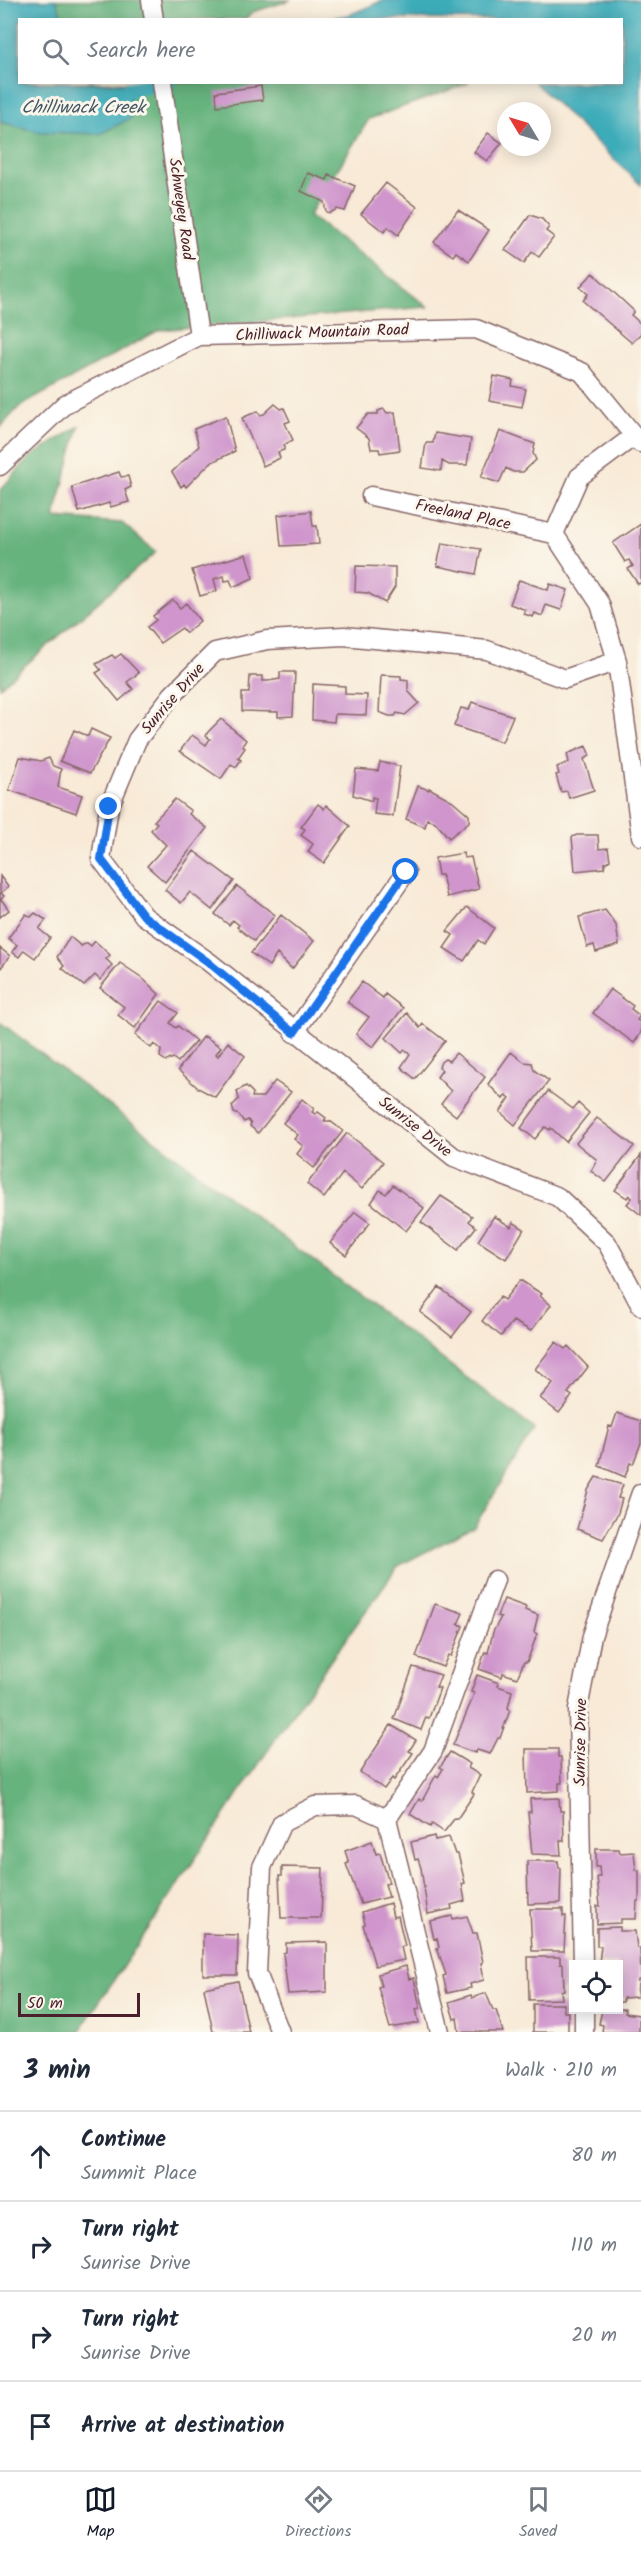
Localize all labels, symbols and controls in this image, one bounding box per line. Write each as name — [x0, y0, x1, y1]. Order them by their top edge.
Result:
search box — [18, 18, 623, 84]
text: Search here — [87, 34, 195, 69]
icon: search — [39, 35, 72, 68]
water label: Chilliwack Creek — [21, 94, 147, 123]
north arrow — [497, 102, 551, 156]
street label: Schweyey Road — [161, 156, 201, 263]
street label: Chilliwack Mountain Road — [235, 317, 410, 349]
street label: Freeland Place — [413, 493, 513, 537]
street label: Sunrise Drive — [135, 658, 211, 740]
route end — [95, 793, 121, 819]
route start — [392, 858, 418, 884]
street label: Sunrise Drive — [373, 1090, 457, 1164]
street label: Sunrise Drive — [568, 1698, 594, 1786]
map controls — [569, 1960, 623, 2014]
button: locate — [569, 1960, 623, 2014]
scale bar — [18, 1990, 140, 2018]
text: 50 m — [27, 1991, 63, 2016]
text: 3 min — [24, 2050, 91, 2092]
text: Walk · 210 m — [505, 2055, 617, 2087]
text: Continue — [81, 2123, 166, 2158]
icon: ahead — [24, 2140, 57, 2173]
text: 80 m — [571, 2140, 617, 2172]
text: Summit Place — [81, 2158, 197, 2190]
text: Turn right — [81, 2213, 179, 2248]
icon: right — [24, 2230, 57, 2263]
text: 110 m — [571, 2230, 617, 2262]
text: Sunrise Drive — [81, 2248, 191, 2280]
text: Turn right — [81, 2303, 179, 2338]
icon: right — [24, 2320, 57, 2353]
text: 20 m — [571, 2320, 617, 2352]
text: Sunrise Drive — [81, 2338, 191, 2370]
text: Arrive at destination — [81, 2409, 284, 2444]
icon: arrive — [24, 2410, 57, 2443]
tab: Map — [84, 2483, 117, 2544]
tab: Directions — [285, 2483, 351, 2544]
tab: Saved — [519, 2483, 557, 2544]

